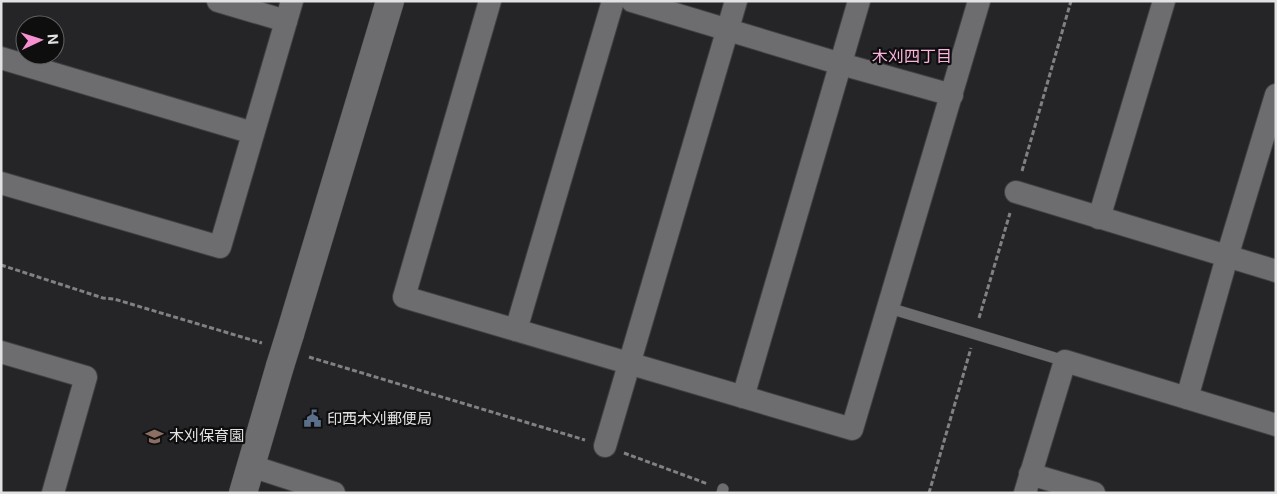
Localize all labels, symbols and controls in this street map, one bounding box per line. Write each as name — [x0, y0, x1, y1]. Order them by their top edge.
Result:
north arrow — [15, 15, 65, 65]
text: N — [45, 33, 62, 45]
district label: 木刈四丁目 — [872, 46, 952, 66]
public building icon: 印西木刈郵便局 — [303, 409, 323, 429]
place label: 印西木刈郵便局 — [327, 409, 432, 428]
school or university icon: 木刈保育園 — [145, 426, 165, 446]
place label: 木刈保育園 — [169, 426, 244, 445]

